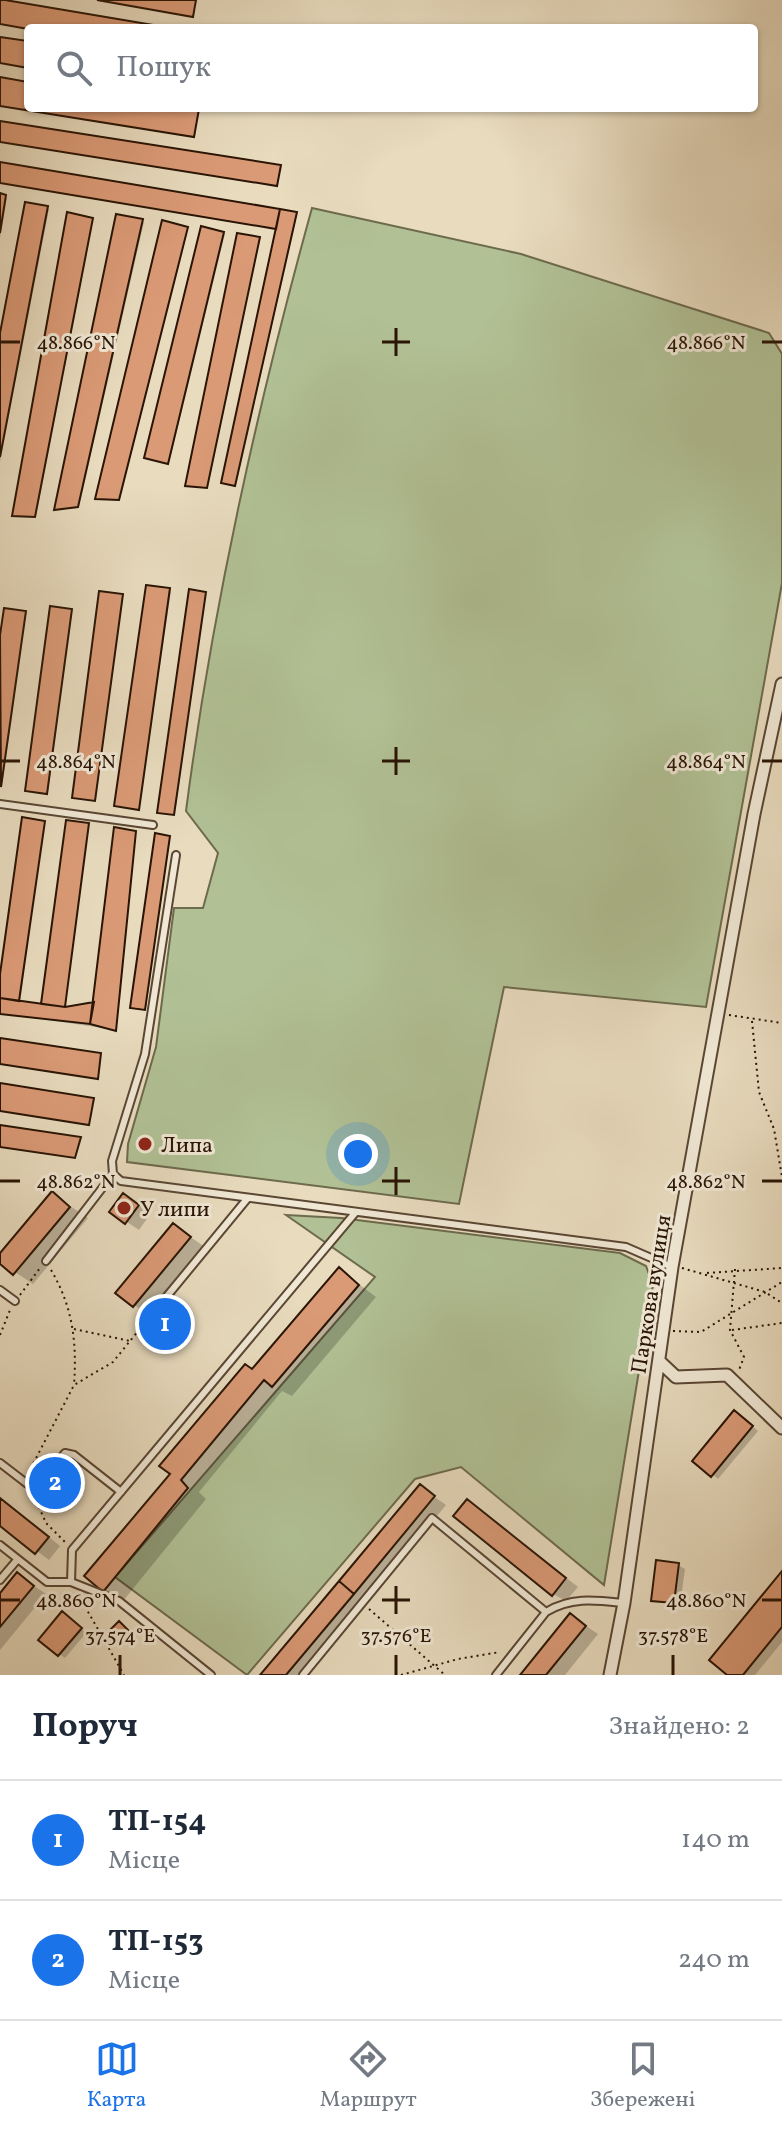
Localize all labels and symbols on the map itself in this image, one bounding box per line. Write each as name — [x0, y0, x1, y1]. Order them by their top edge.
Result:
text: 48.866°N — [36, 330, 116, 358]
text: 48.866°N — [666, 330, 746, 358]
text: 48.864°N — [36, 749, 116, 777]
text: 48.864°N — [666, 749, 746, 777]
place label: Липа — [161, 1131, 213, 1162]
your location — [338, 1134, 378, 1174]
marker: Липа — [136, 1135, 154, 1153]
text: 48.862°N — [36, 1169, 116, 1197]
text: 48.862°N — [666, 1169, 746, 1197]
place label: У липи — [140, 1195, 210, 1226]
marker: У липи — [115, 1199, 133, 1217]
street label: Паркова вулиця — [625, 1213, 680, 1376]
pin: 1 — [139, 1294, 191, 1354]
pin: 2 — [29, 1453, 81, 1513]
text: 48.860°N — [36, 1588, 116, 1616]
text: 48.860°N — [666, 1588, 746, 1616]
text: 37.574°E — [85, 1623, 155, 1651]
text: 37.576°E — [360, 1623, 432, 1651]
text: 37.578°E — [638, 1623, 708, 1651]

